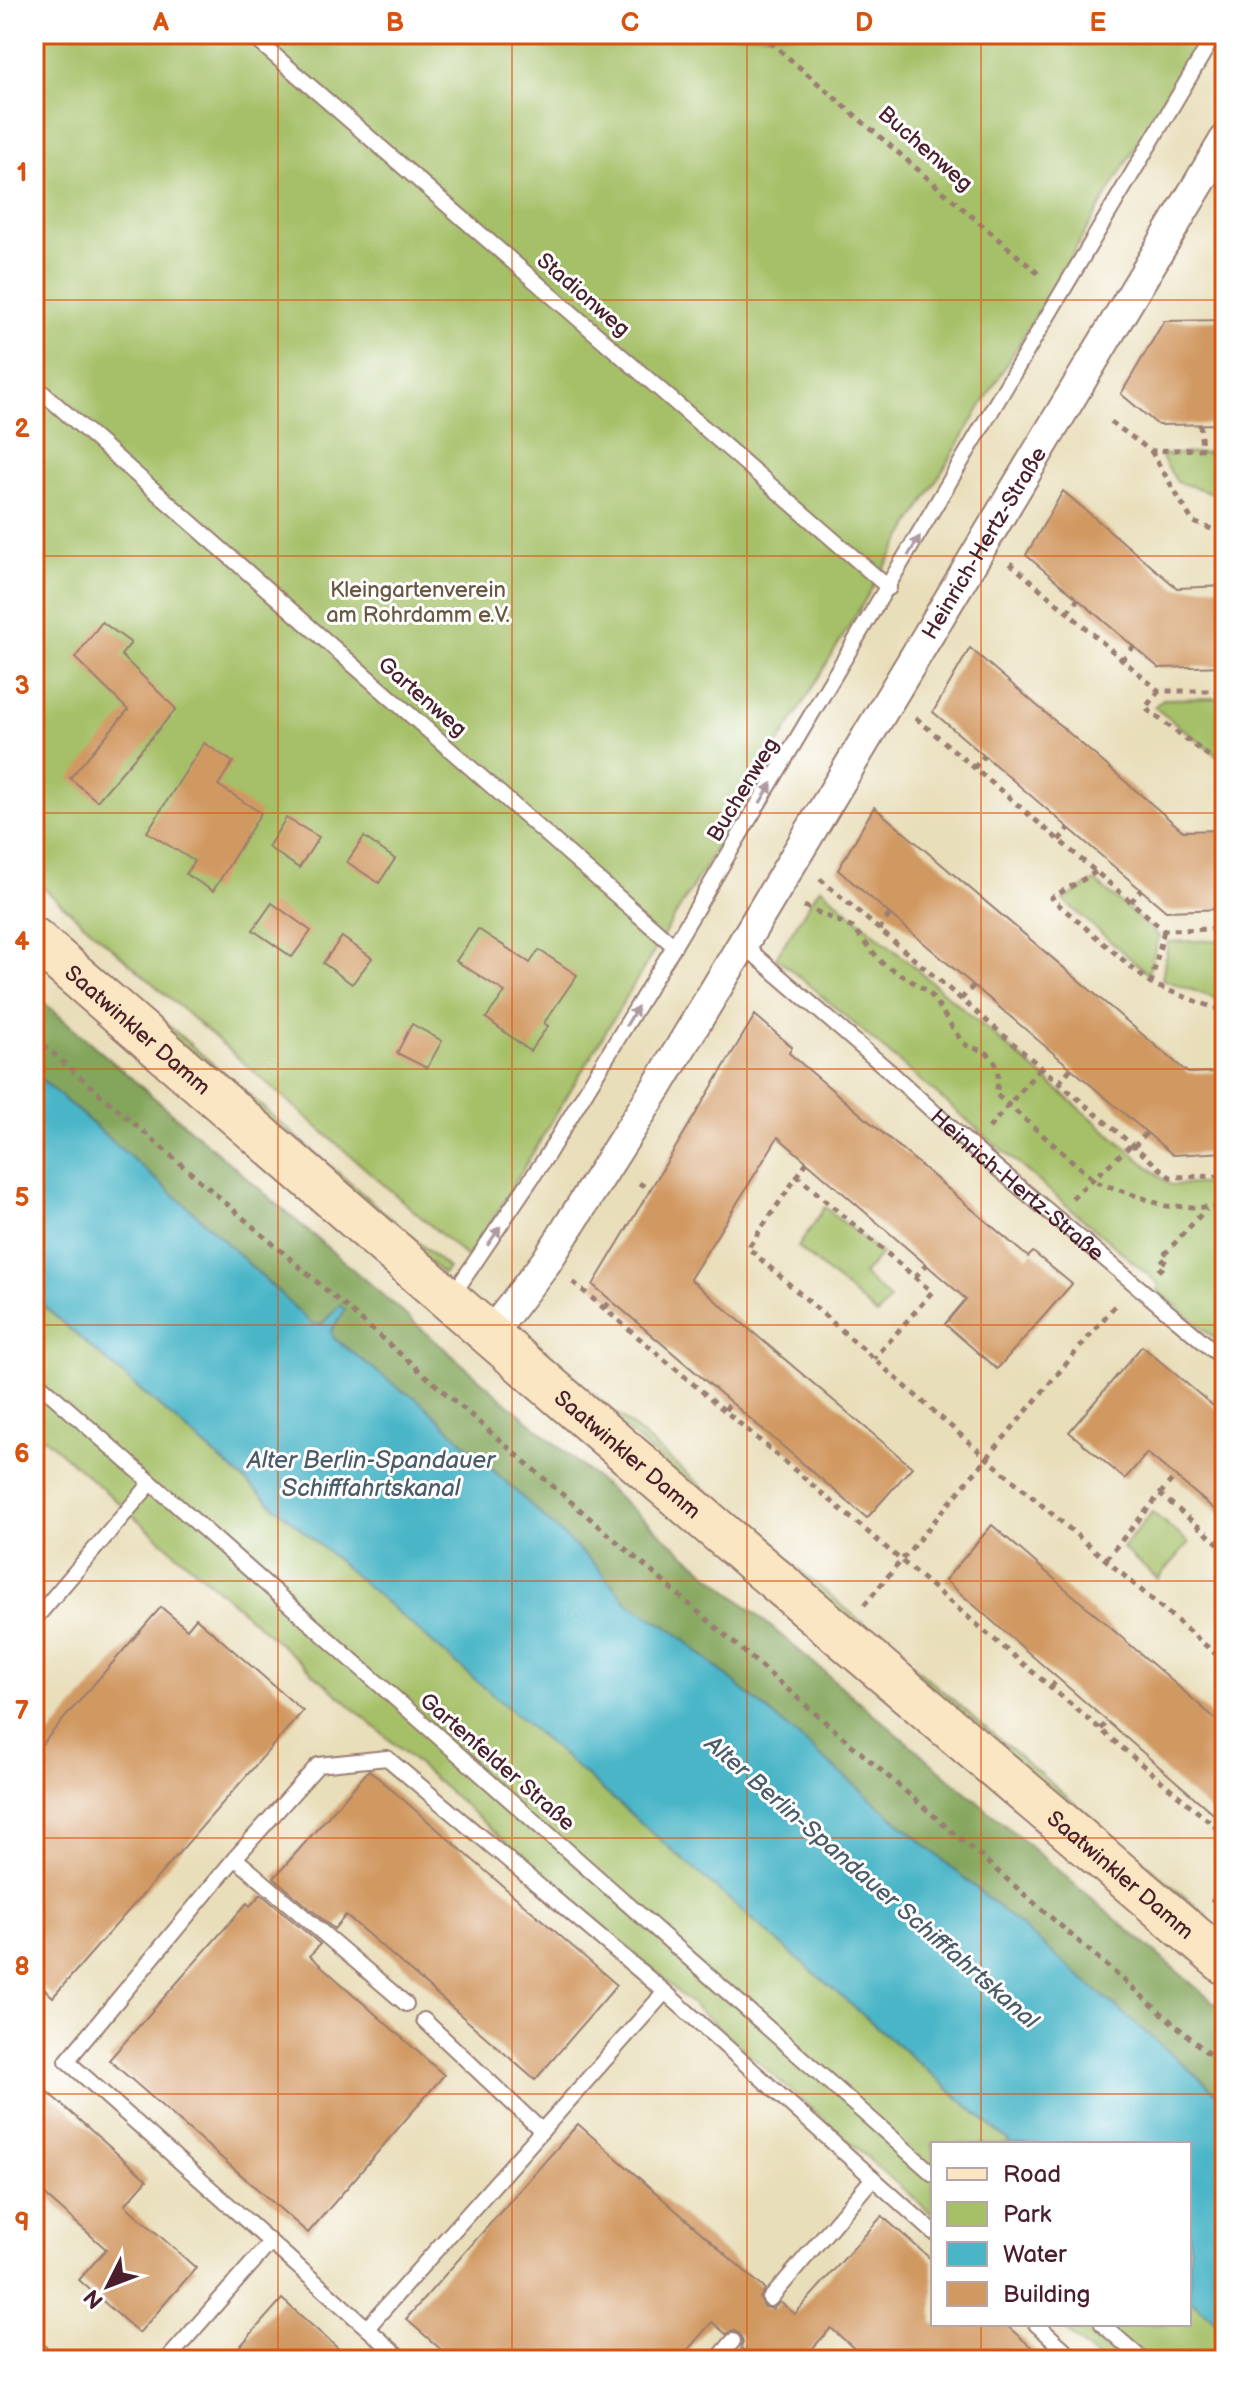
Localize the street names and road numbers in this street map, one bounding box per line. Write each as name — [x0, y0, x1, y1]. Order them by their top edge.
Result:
street label: Buchenweg — [872, 101, 978, 198]
street label: Stadionweg — [531, 247, 635, 343]
street label: Heinrich-Hertz-Straße — [917, 442, 1053, 645]
street label: Gartenweg — [372, 651, 472, 743]
street label: Buchenweg — [702, 733, 785, 847]
street label: Saatwinkler Damm — [59, 960, 216, 1101]
street label: Heinrich-Hertz-Straße — [924, 1104, 1109, 1267]
street label: Saatwinkler Damm — [548, 1385, 706, 1525]
street label: Gartenfelder Straße — [414, 1687, 580, 1837]
street label: Saatwinkler Damm — [1041, 1805, 1199, 1946]

